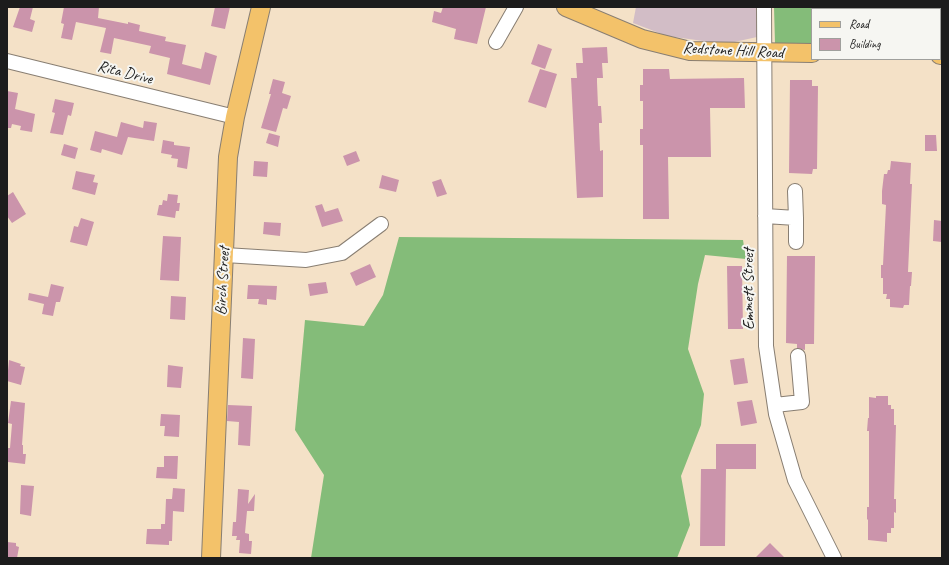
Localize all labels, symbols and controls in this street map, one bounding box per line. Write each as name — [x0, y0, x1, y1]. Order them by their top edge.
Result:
legend — [811, 8, 941, 60]
text: Road — [849, 16, 869, 32]
text: Building — [849, 36, 881, 52]
street label: Redstone Hill Road — [682, 39, 784, 63]
street label: Rita Drive — [96, 57, 154, 89]
street label: Birch Street — [212, 246, 234, 316]
street label: Emmett Street — [739, 248, 759, 330]

